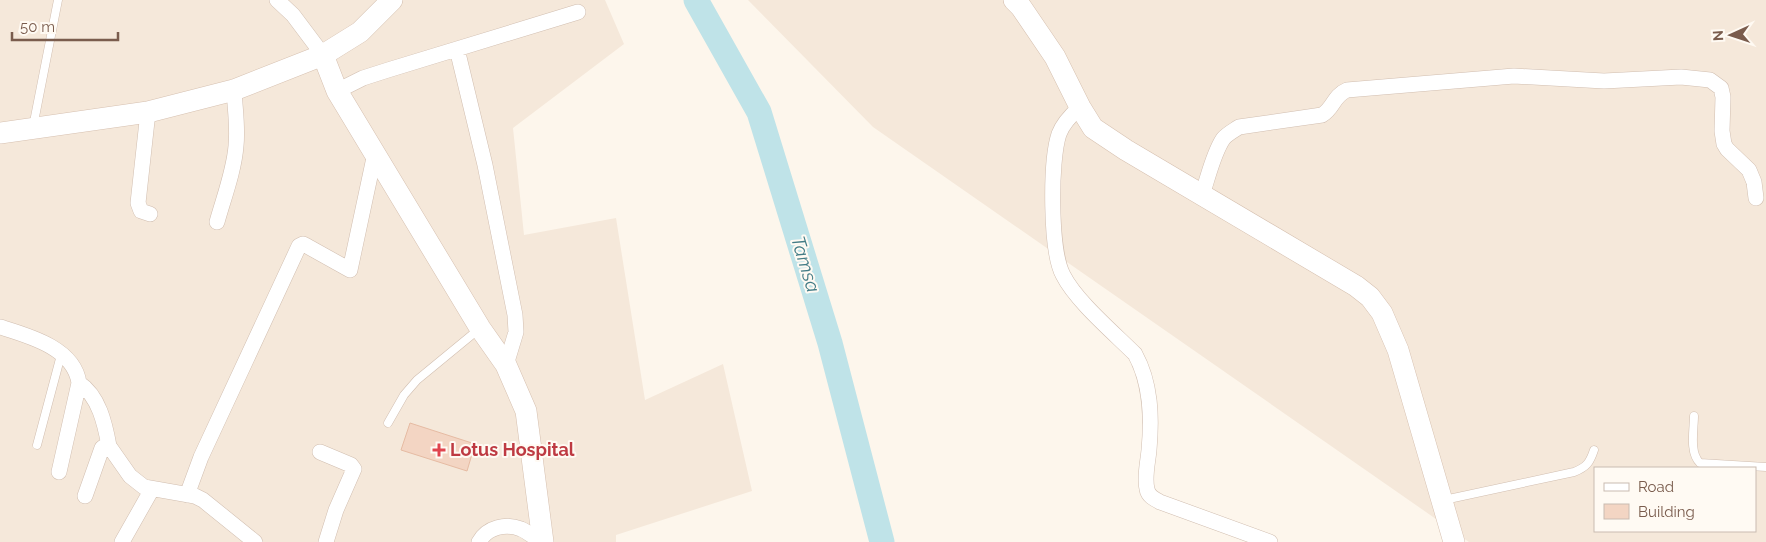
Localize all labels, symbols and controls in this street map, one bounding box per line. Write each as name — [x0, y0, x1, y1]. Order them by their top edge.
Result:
scale bar — [12, 10, 119, 42]
north arrow — [1706, 10, 1756, 60]
text: 50 m — [20, 18, 55, 36]
text: N — [1710, 30, 1726, 41]
water label: Tamsa — [787, 233, 825, 295]
place label: Lotus Hospital — [450, 439, 575, 460]
marker: Lotus Hospital — [432, 443, 446, 457]
legend — [1594, 467, 1756, 532]
text: Road — [1638, 478, 1674, 496]
text: Building — [1638, 503, 1695, 521]

